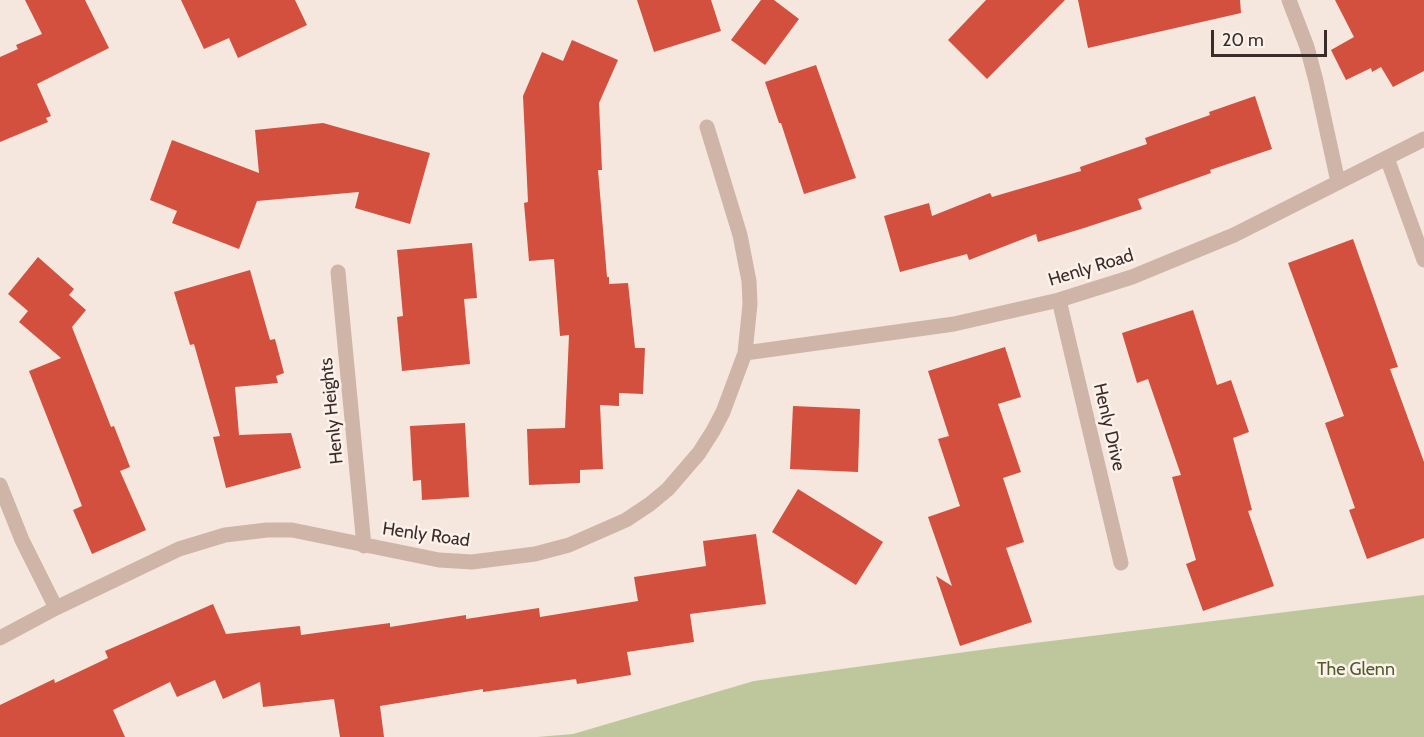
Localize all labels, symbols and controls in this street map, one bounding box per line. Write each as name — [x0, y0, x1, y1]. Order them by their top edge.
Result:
scale bar — [1214, 18, 1330, 56]
text: 20 m — [1222, 29, 1264, 51]
street label: Henly Road — [1046, 245, 1136, 291]
street label: Henly Heights — [316, 357, 348, 465]
street label: Henly Drive — [1088, 381, 1130, 473]
street label: Henly Road — [381, 518, 471, 552]
park label: The Glenn — [1317, 659, 1395, 681]

